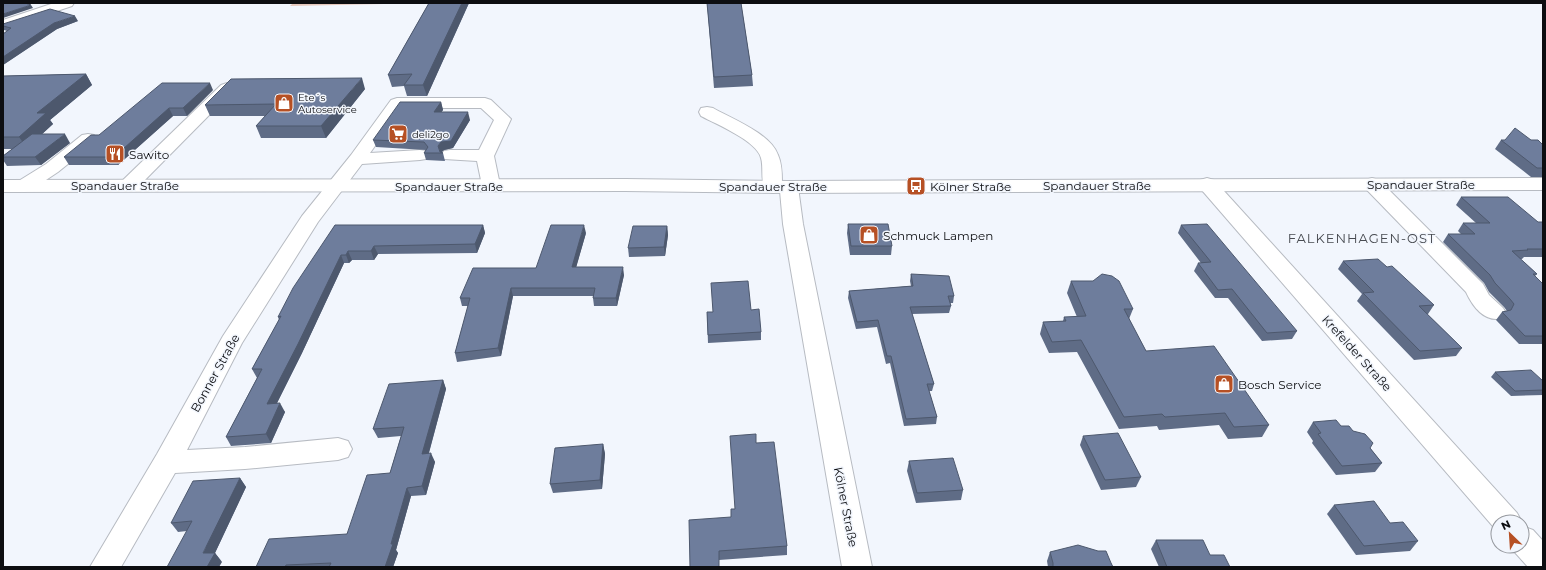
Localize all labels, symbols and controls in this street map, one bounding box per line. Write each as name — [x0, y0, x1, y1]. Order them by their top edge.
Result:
place label: Ete´s Autoservice — [298, 91, 357, 116]
shop icon: Ete´s Autoservice — [273, 92, 295, 114]
supermarket icon: deli2go — [387, 123, 409, 145]
place label: deli2go — [412, 128, 449, 141]
restaurant icon: Sawito — [104, 143, 126, 165]
place label: Sawito — [129, 147, 169, 162]
bus stop icon: Kölner Straße — [905, 175, 927, 197]
street label: Spandauer Straße — [1367, 177, 1475, 192]
street label: Spandauer Straße — [71, 178, 179, 193]
street label: Spandauer Straße — [1043, 178, 1151, 193]
street label: Spandauer Straße — [395, 179, 503, 194]
street label: Spandauer Straße — [719, 179, 827, 194]
place label: Kölner Straße — [930, 179, 1011, 194]
shop icon: Schmuck Lampen — [858, 224, 880, 246]
place label: Schmuck Lampen — [883, 228, 993, 243]
district label: FALKENHAGEN-OST — [1288, 230, 1436, 246]
street label: Krefelder Straße — [1319, 312, 1395, 394]
street label: Bonner Straße — [187, 331, 243, 415]
shop icon: Bosch Service — [1213, 373, 1235, 395]
place label: Bosch Service — [1238, 377, 1322, 392]
street label: Kölner Straße — [831, 466, 861, 548]
north arrow — [1490, 514, 1530, 554]
text: N — [1499, 517, 1513, 533]

